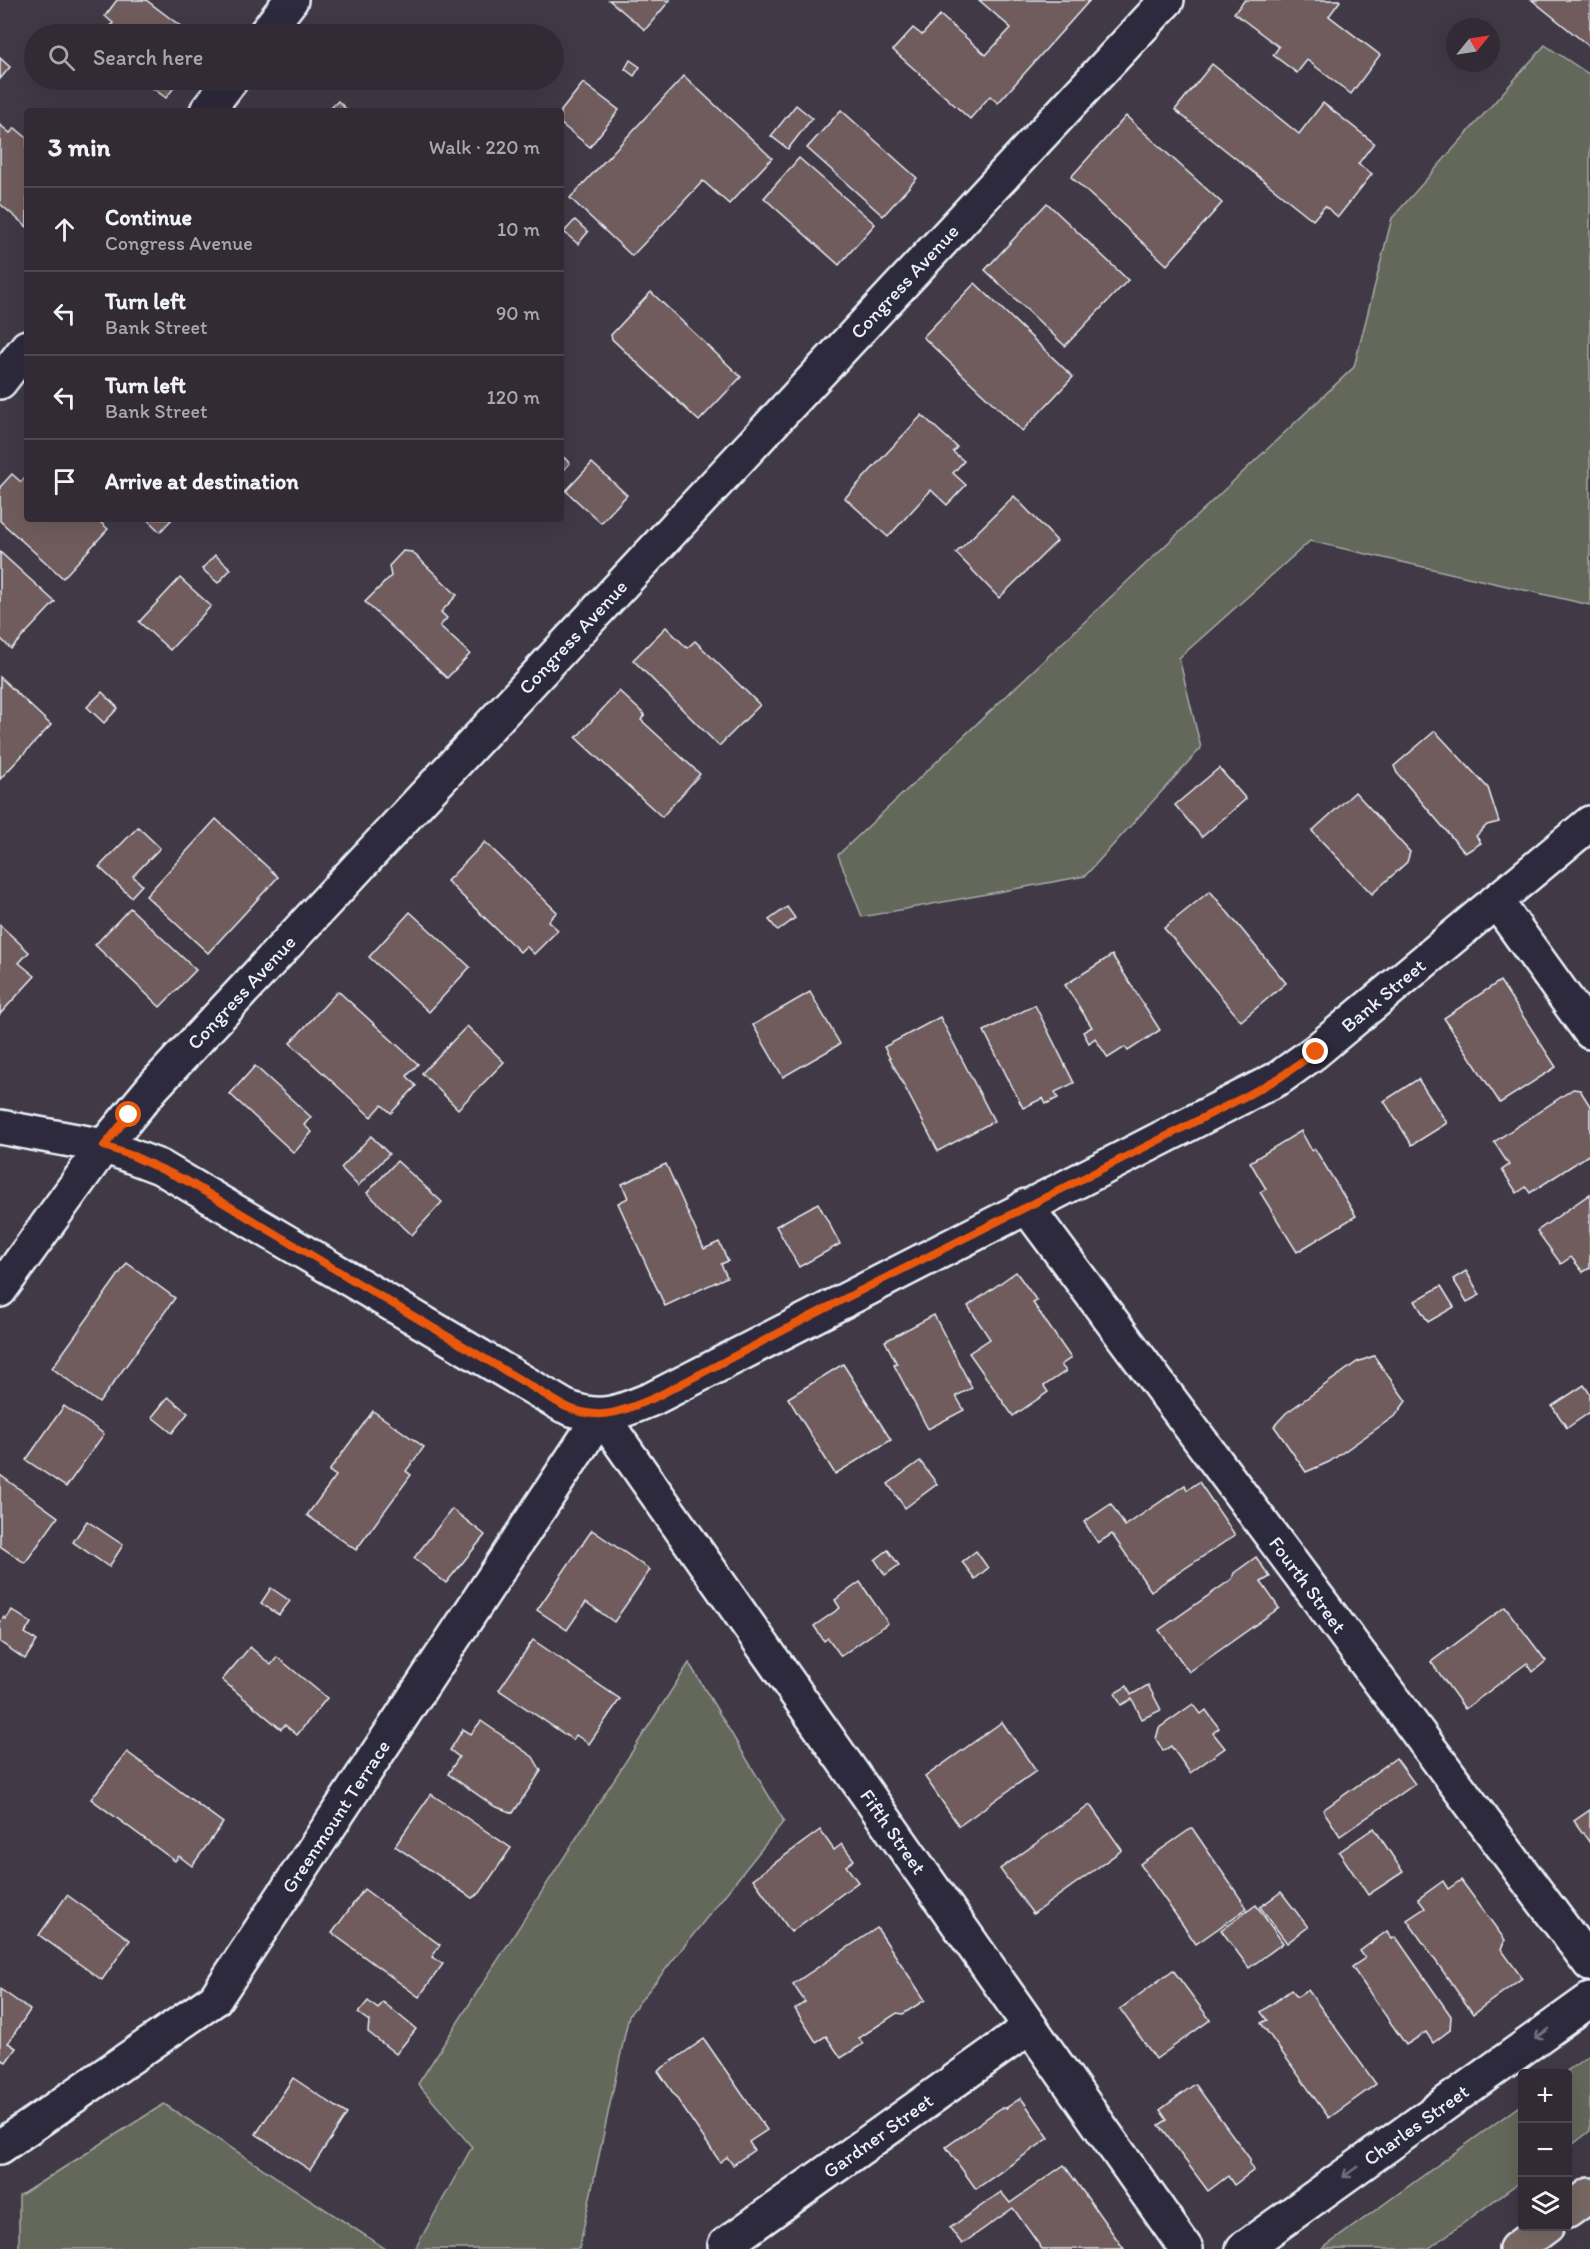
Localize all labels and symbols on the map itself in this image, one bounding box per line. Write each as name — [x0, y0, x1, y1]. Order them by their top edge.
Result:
north arrow — [1446, 18, 1500, 72]
street label: Congress Avenue — [845, 219, 964, 344]
street label: Congress Avenue — [514, 575, 632, 699]
street label: Congress Avenue — [182, 930, 301, 1054]
street label: Bank Street — [1336, 953, 1431, 1037]
route end — [1302, 1038, 1328, 1064]
route start — [115, 1101, 141, 1127]
street label: Fourth Street — [1264, 1532, 1351, 1638]
street label: Greenmount Terrace — [277, 1735, 395, 1897]
street label: Fifth Street — [855, 1784, 931, 1879]
one-way arrow — [1535, 2028, 1551, 2040]
street label: Charles Street — [1359, 2079, 1473, 2171]
street label: Gardner Street — [818, 2088, 938, 2183]
one-way arrow — [1342, 2166, 1358, 2179]

